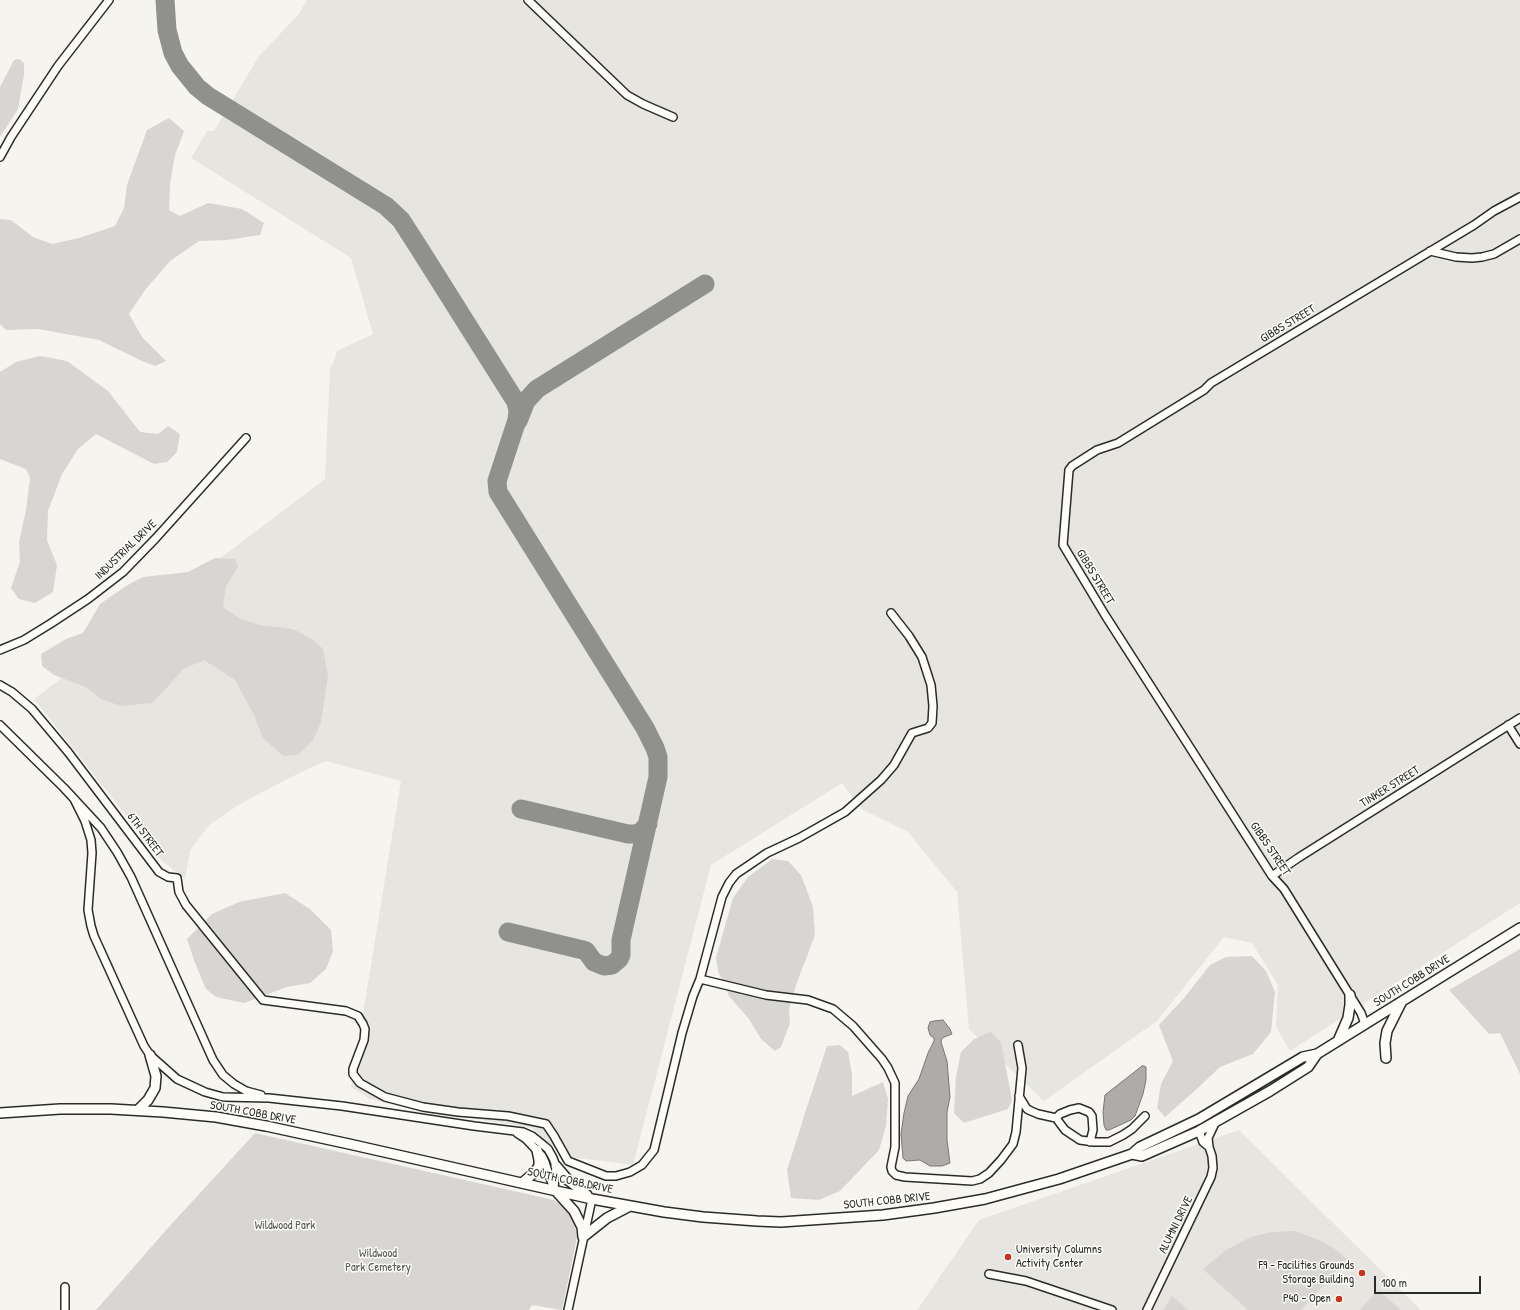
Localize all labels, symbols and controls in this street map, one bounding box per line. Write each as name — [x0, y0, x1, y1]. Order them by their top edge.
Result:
street label: GIBBS STREET — [1258, 302, 1318, 346]
street label: INDUSTRIAL DRIVE — [92, 517, 160, 583]
street label: GIBBS STREET — [1073, 547, 1117, 607]
street label: TINKER STREET — [1358, 763, 1422, 811]
street label: 6TH STREET — [124, 810, 166, 860]
street label: GIBBS STREET — [1247, 819, 1293, 879]
street label: SOUTH COBB DRIVE — [1371, 952, 1453, 1010]
street label: SOUTH COBB DRIVE — [209, 1098, 297, 1128]
street label: SOUTH COBB DRIVE — [526, 1165, 614, 1197]
street label: SOUTH COBB DRIVE — [843, 1189, 931, 1213]
street label: ALUMNI DRIVE — [1156, 1194, 1196, 1256]
park label: Wildwood Park — [255, 1219, 315, 1233]
place label: University Columns Activity Center — [1016, 1243, 1102, 1271]
park label: Wildwood Park Cemetery — [345, 1247, 411, 1275]
marker: University Columns Activity Center — [1003, 1252, 1013, 1262]
place label: F9 - Facilities Grounds Storage Building — [1259, 1259, 1354, 1287]
marker: F9 - Facilities Grounds Storage Building — [1357, 1268, 1367, 1278]
scale bar — [1376, 1268, 1483, 1294]
text: 100 m — [1381, 1274, 1407, 1291]
place label: P40 - Open — [1283, 1292, 1331, 1306]
marker: P40 - Open — [1334, 1294, 1344, 1304]

